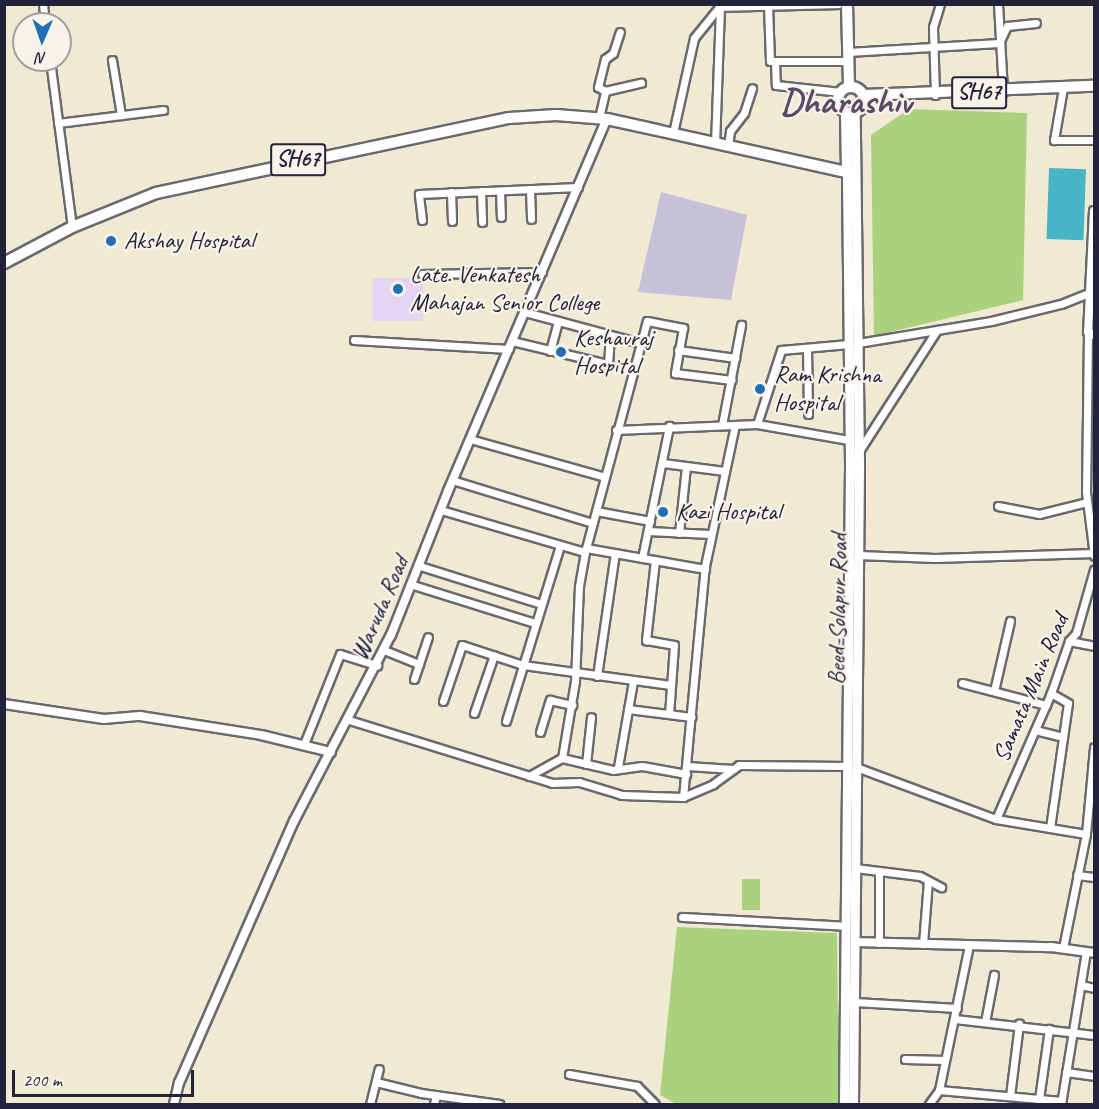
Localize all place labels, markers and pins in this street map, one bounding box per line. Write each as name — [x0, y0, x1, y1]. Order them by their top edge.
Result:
place label: Akshay Hospital — [124, 227, 253, 255]
marker: Akshay Hospital — [102, 232, 120, 250]
place label: Late. Venkatesh Mahajan Senior College — [410, 261, 599, 317]
marker: Late. Venkatesh Mahajan Senior College — [391, 282, 405, 296]
place label: Keshavraj Hospital — [574, 324, 653, 380]
marker: Keshavraj Hospital — [552, 343, 570, 361]
place label: Ram Krishna Hospital — [774, 361, 881, 417]
marker: Ram Krishna Hospital — [751, 380, 769, 398]
place label: Kazi Hospital — [676, 498, 781, 526]
marker: Kazi Hospital — [654, 503, 672, 521]

